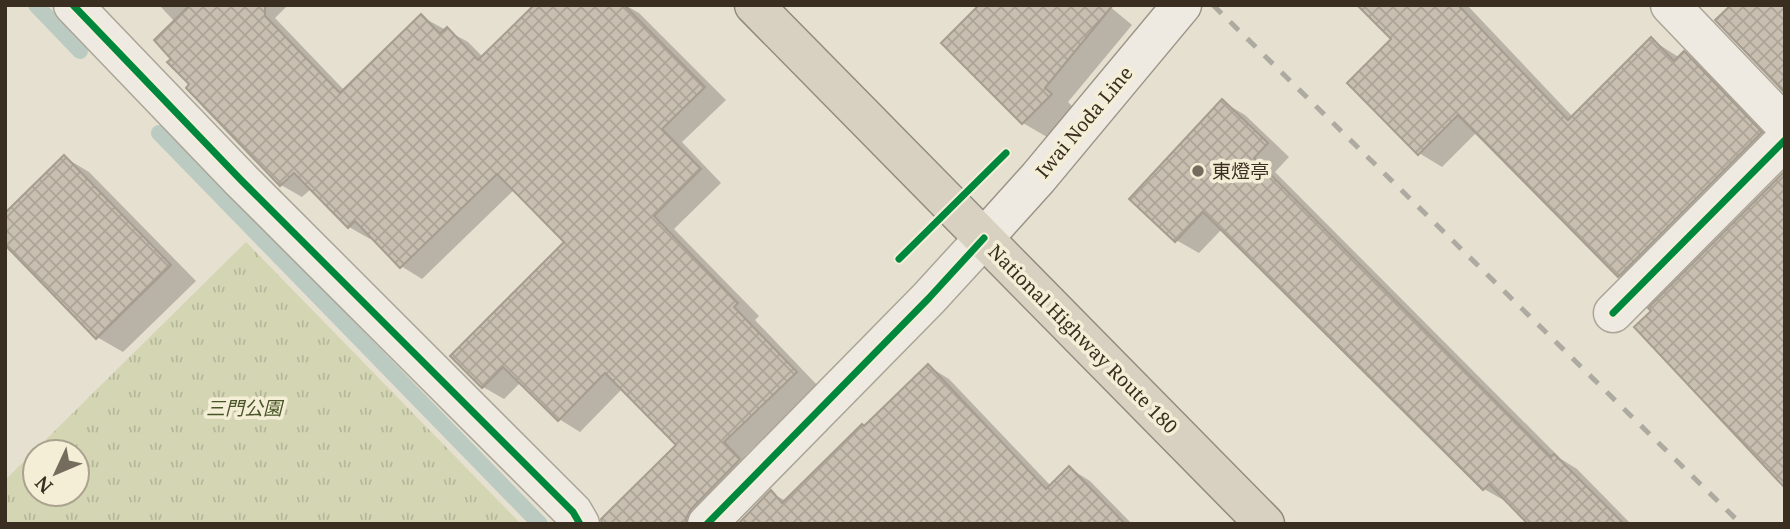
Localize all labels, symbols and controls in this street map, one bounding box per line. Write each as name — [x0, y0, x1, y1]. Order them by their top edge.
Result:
street label: Iwai Noda Line — [1030, 61, 1138, 183]
place label: 東燈亭 — [1212, 158, 1269, 184]
marker: 東燈亭 — [1190, 163, 1206, 179]
street label: National Highway Route 180 — [983, 239, 1183, 439]
park label: 三門公園 — [206, 395, 285, 421]
north arrow — [21, 438, 91, 508]
text: N — [29, 470, 58, 499]

